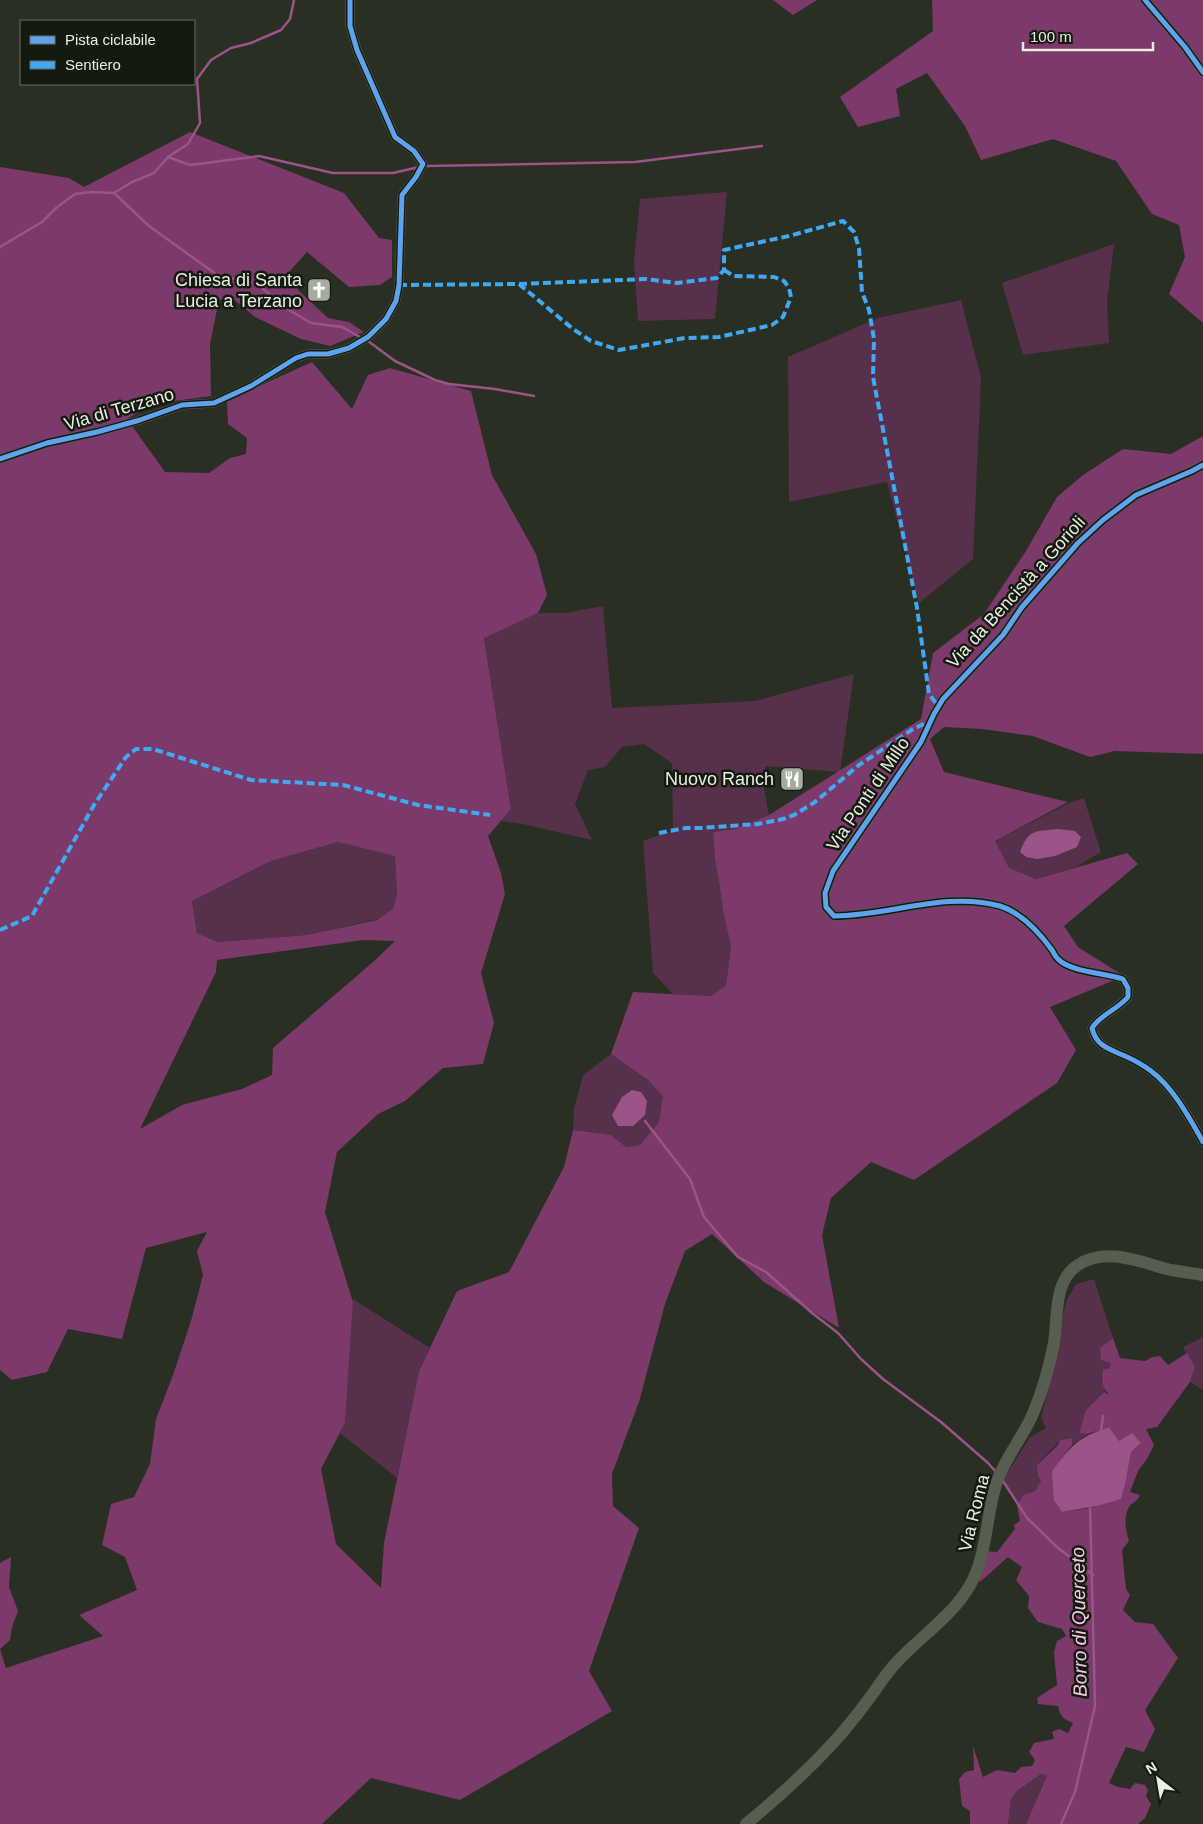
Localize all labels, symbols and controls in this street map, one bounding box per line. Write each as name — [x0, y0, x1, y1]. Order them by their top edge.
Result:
legend — [20, 20, 195, 85]
scale bar — [1023, 20, 1153, 52]
text: 100 m — [1030, 28, 1072, 45]
text: Pista ciclabile — [65, 31, 156, 48]
text: Sentiero — [65, 56, 121, 73]
place label: Chiesa di Santa Lucia a Terzano — [175, 270, 303, 311]
church icon: Chiesa di Santa Lucia a Terzano — [306, 277, 332, 303]
street label: Via di Terzano — [62, 384, 176, 434]
street label: Via da Bencistà a Gorioli — [943, 512, 1089, 672]
street label: Via Ponti di Millo — [823, 733, 913, 855]
restaurant icon: Nuovo Ranch — [779, 766, 805, 792]
place label: Nuovo Ranch — [665, 769, 774, 789]
street label: Via Roma — [955, 1471, 993, 1554]
water label: Borro di Querceto — [1067, 1547, 1091, 1697]
north arrow — [1133, 1754, 1183, 1804]
text: N — [1143, 1758, 1160, 1777]

